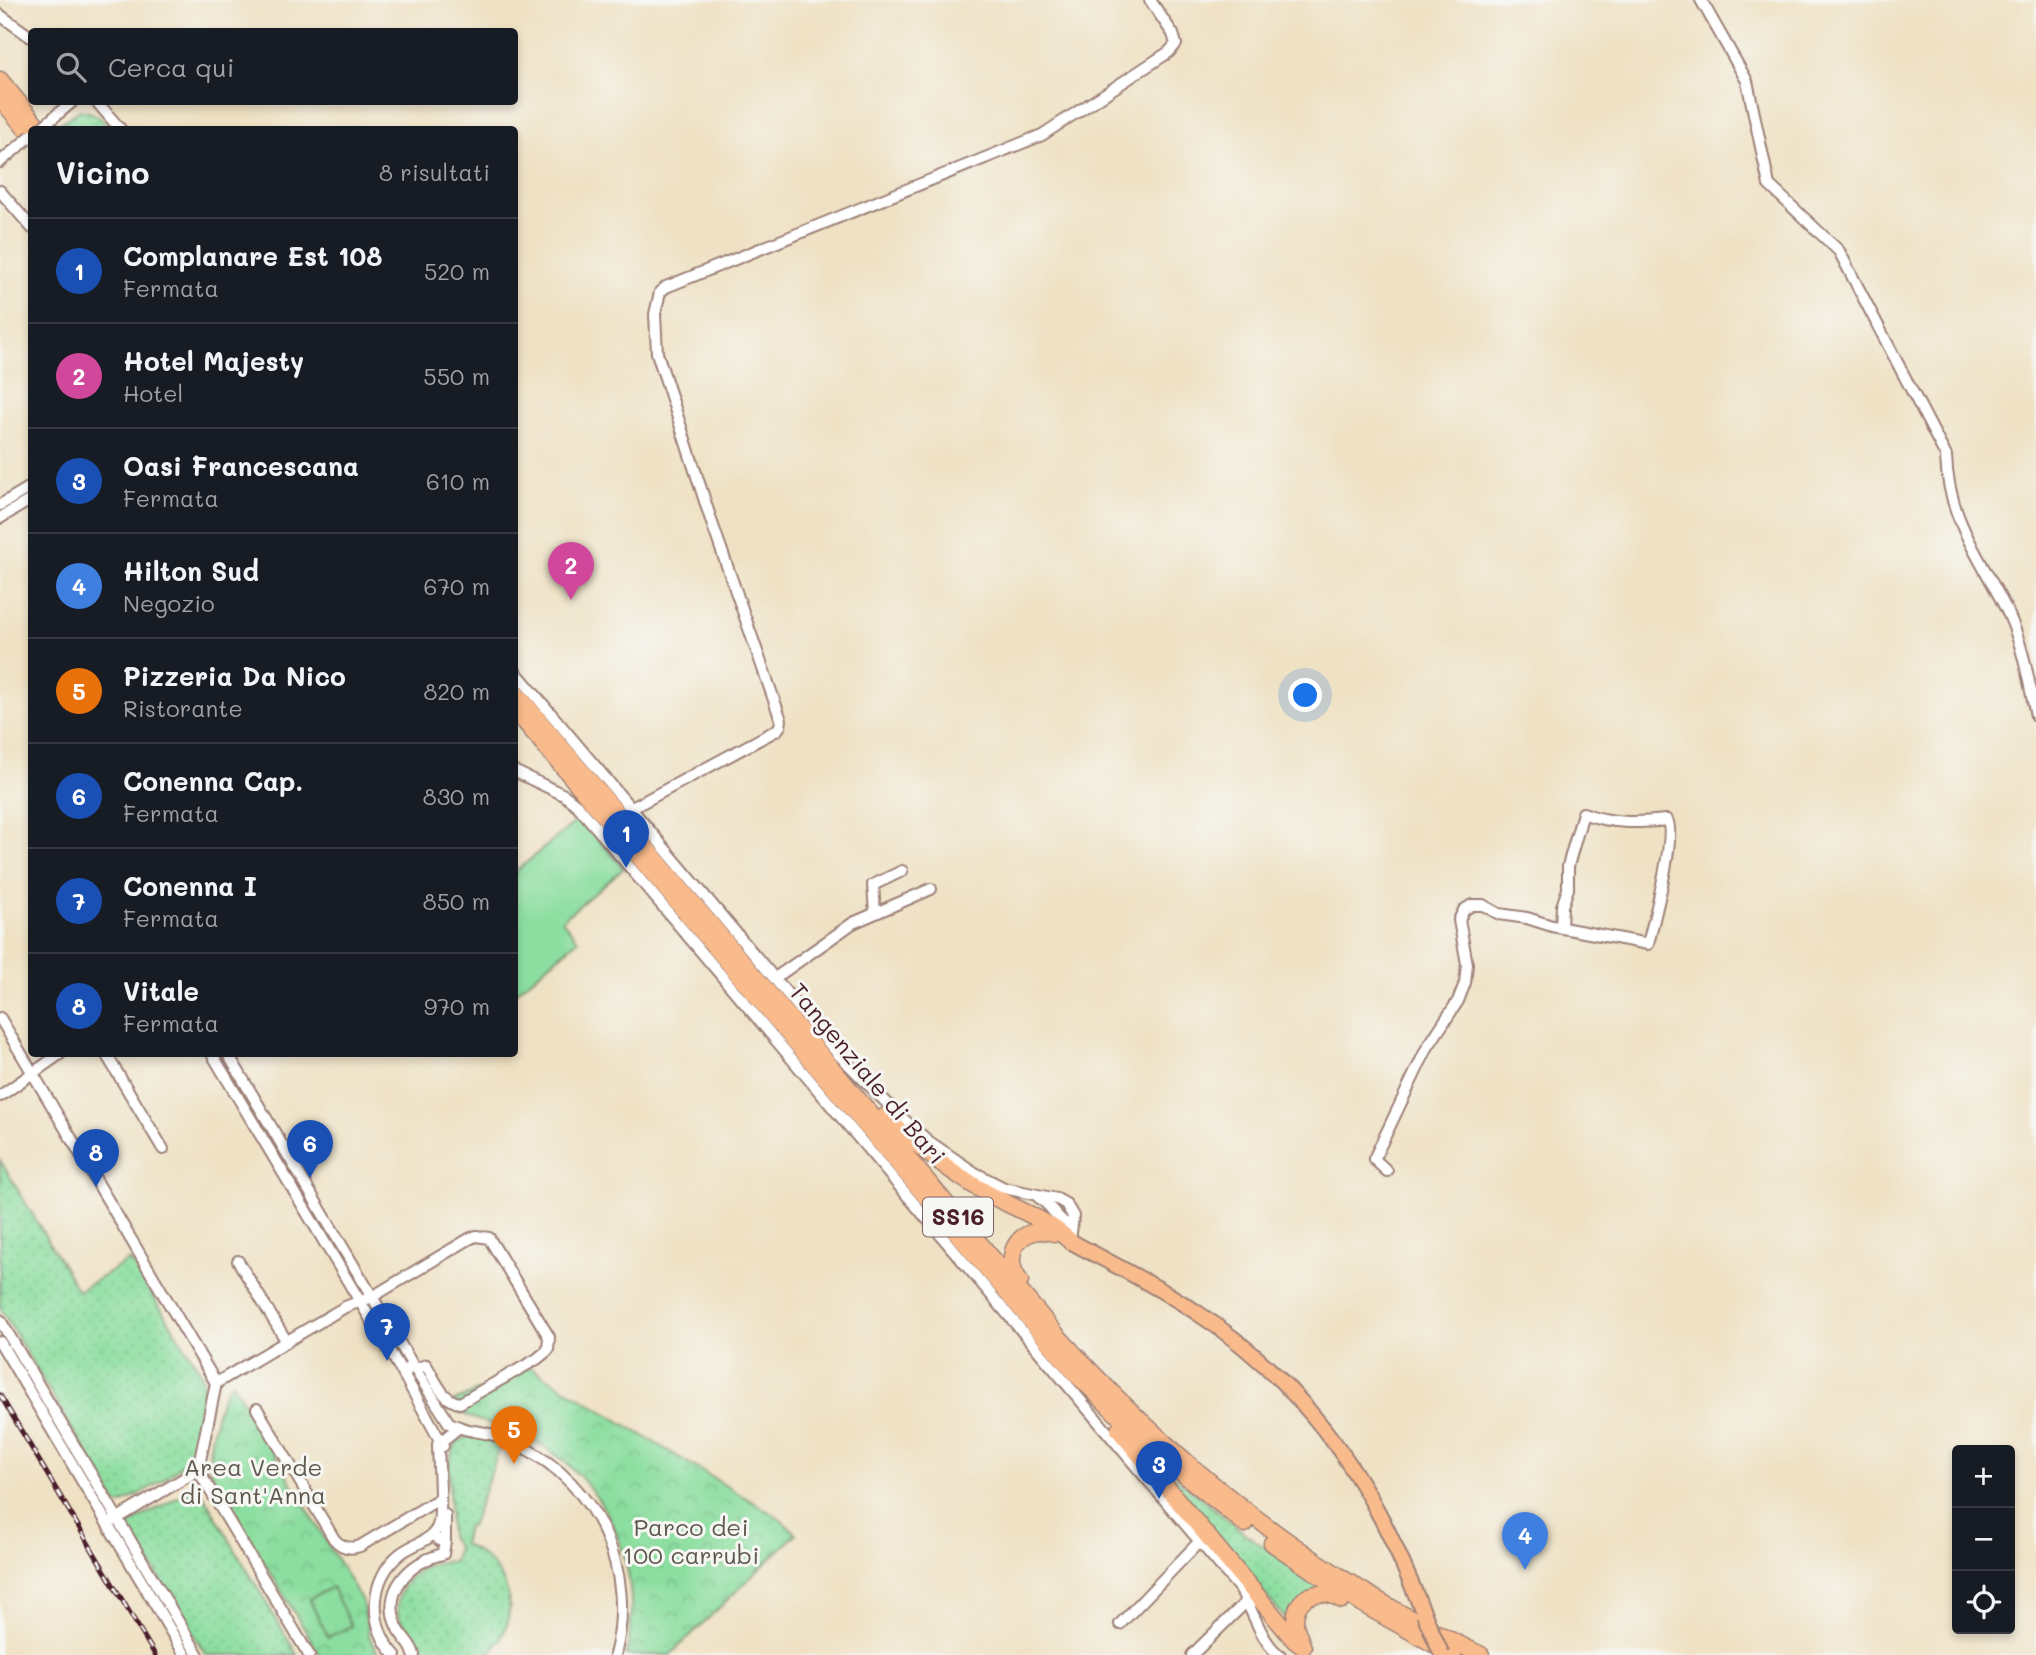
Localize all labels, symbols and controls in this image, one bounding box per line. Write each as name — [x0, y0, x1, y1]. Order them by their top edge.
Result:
search box — [28, 28, 518, 105]
icon: search — [52, 48, 90, 86]
text: Cerca qui — [108, 50, 234, 84]
text: Vicino — [56, 152, 150, 192]
text: 8 risultati — [379, 157, 490, 187]
text: Complanare Est 108 — [123, 239, 382, 273]
text: 1 — [74, 256, 84, 286]
text: 520 m — [424, 256, 490, 286]
text: Fermata — [123, 273, 219, 303]
text: Hotel Majesty — [123, 344, 304, 378]
text: 2 — [73, 361, 85, 391]
text: 550 m — [423, 361, 490, 391]
text: Hotel — [123, 378, 183, 408]
text: Oasi Francescana — [123, 449, 359, 483]
text: 3 — [72, 466, 86, 496]
text: 610 m — [426, 466, 490, 496]
text: Fermata — [123, 483, 219, 513]
pin: 2 — [548, 542, 594, 600]
text: Hilton Sud — [123, 554, 259, 588]
text: 4 — [72, 571, 86, 601]
text: 670 m — [423, 571, 490, 601]
text: Negozio — [123, 588, 215, 618]
text: Pizzeria Da Nico — [123, 659, 346, 693]
text: 5 — [72, 676, 86, 706]
text: 820 m — [423, 676, 490, 706]
your location — [1288, 678, 1322, 712]
text: Ristorante — [123, 693, 243, 723]
text: Conenna Cap. — [123, 764, 303, 798]
text: 6 — [72, 781, 86, 811]
text: 830 m — [423, 781, 490, 811]
text: Fermata — [123, 798, 219, 828]
pin: 1 — [603, 810, 649, 868]
text: Conenna I — [123, 869, 257, 903]
text: 7 — [73, 886, 85, 916]
text: 850 m — [423, 886, 490, 916]
text: Fermata — [123, 903, 219, 933]
text: Vitale — [123, 974, 199, 1008]
street label: Tangenziale di Bari — [783, 976, 953, 1170]
text: 8 — [72, 991, 86, 1021]
text: 970 m — [424, 991, 490, 1021]
text: Fermata — [123, 1008, 219, 1038]
pin: 6 — [287, 1120, 333, 1178]
pin: 8 — [73, 1129, 119, 1187]
road number: SS16 — [923, 1198, 993, 1236]
pin: 7 — [364, 1303, 410, 1361]
pin: 5 — [491, 1406, 537, 1464]
pin: 3 — [1136, 1441, 1182, 1499]
map controls — [1952, 1445, 2015, 1634]
button: + — [1952, 1445, 2015, 1508]
park label: Area Verde di Sant'Anna — [180, 1451, 326, 1510]
button: − — [1952, 1508, 2015, 1571]
park label: Parco dei 100 carrubi — [623, 1511, 759, 1570]
pin: 4 — [1502, 1512, 1548, 1570]
button: locate — [1952, 1571, 2015, 1634]

